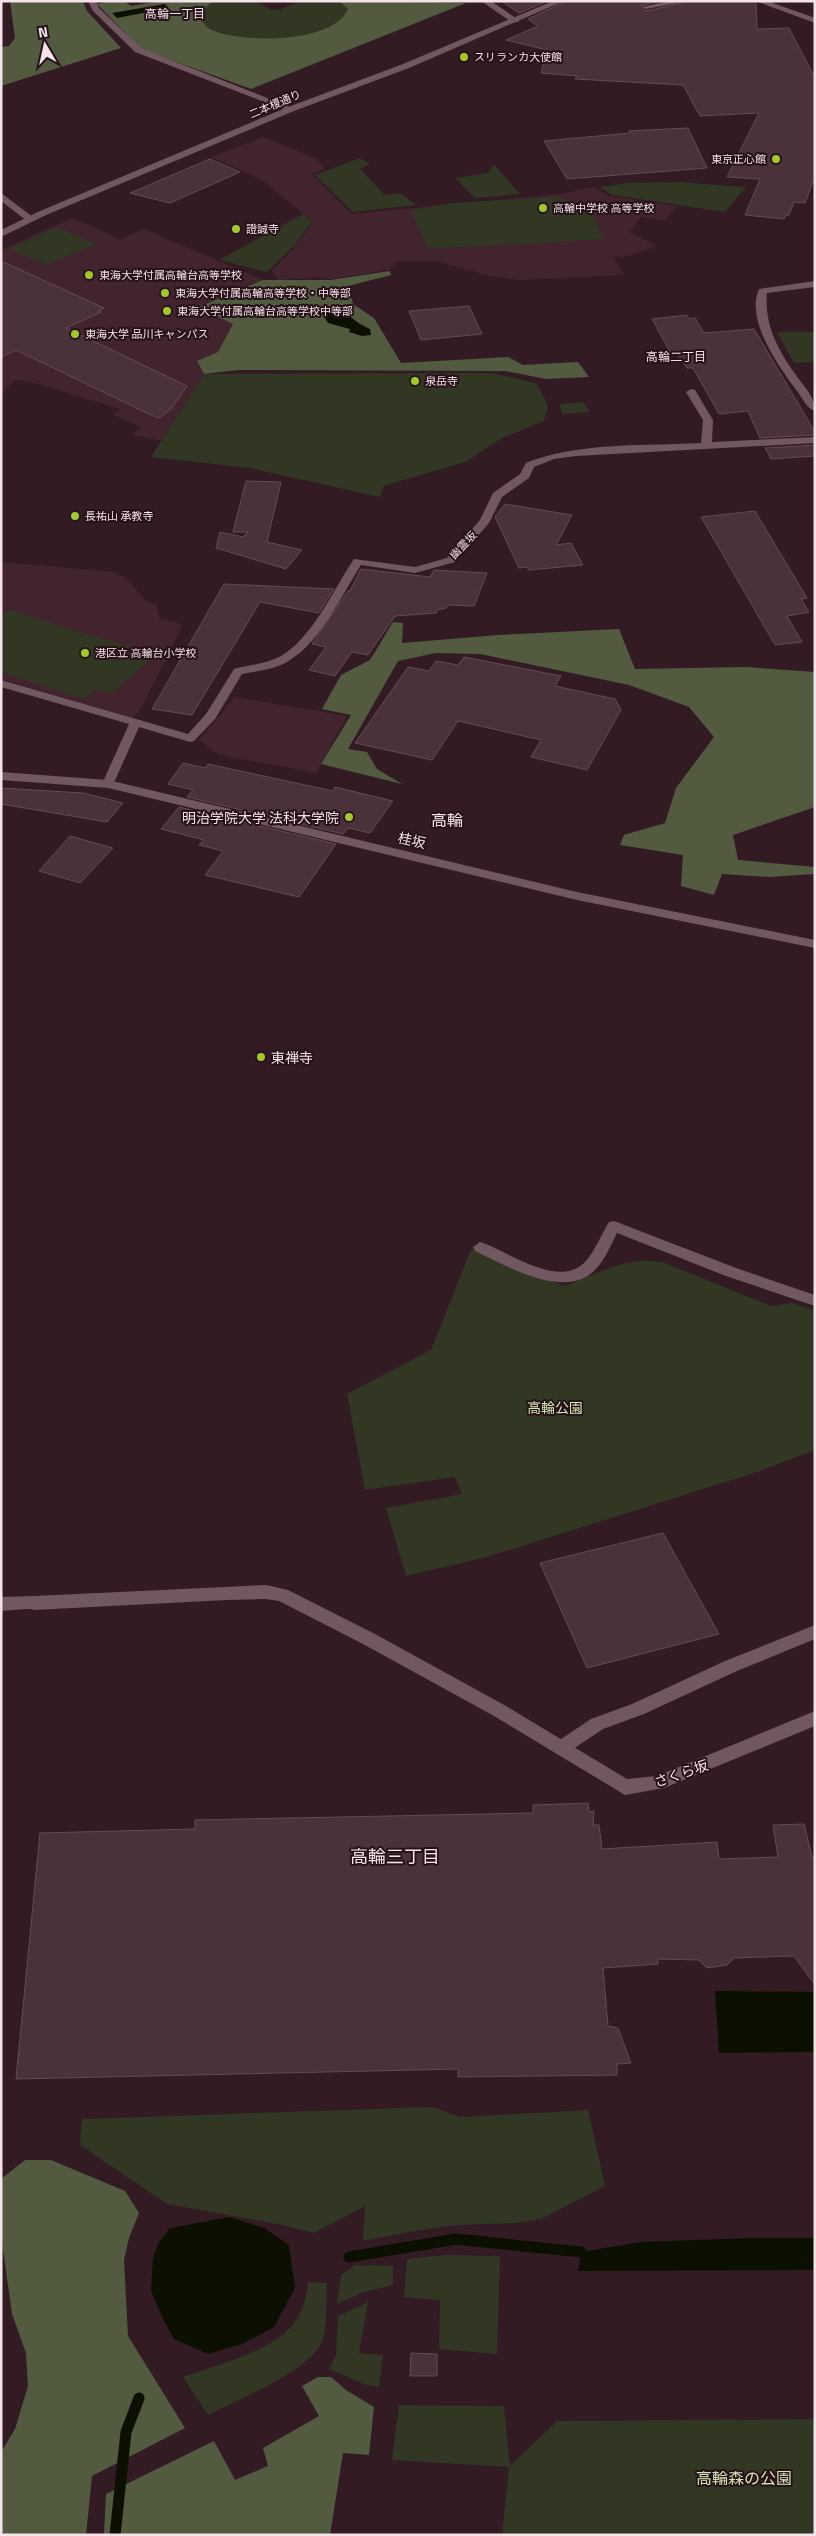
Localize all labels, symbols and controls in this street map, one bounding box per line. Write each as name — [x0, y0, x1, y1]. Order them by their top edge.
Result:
district label: 高輪一丁目 — [145, 4, 205, 23]
north arrow — [20, 20, 70, 70]
text: N — [36, 21, 49, 43]
place label: スリランカ大使館 — [474, 49, 562, 65]
marker: スリランカ大使館 — [458, 51, 470, 63]
street label: 二本榎通り — [247, 86, 303, 122]
place label: 東京正心館 — [711, 151, 766, 167]
marker: 東京正心館 — [770, 153, 782, 165]
place label: 高輪中学校 高等学校 — [553, 200, 654, 216]
marker: 高輪中学校 高等学校 — [537, 202, 549, 214]
place label: 證誠寺 — [246, 221, 279, 237]
marker: 證誠寺 — [230, 223, 242, 235]
place label: 東海大学付属高輪台高等学校 — [99, 267, 242, 283]
marker: 東海大学付属高輪台高等学校 — [83, 269, 95, 281]
place label: 東海大学付属高輪高等学校・中等部 — [175, 285, 351, 301]
marker: 東海大学付属高輪高等学校・中等部 — [159, 287, 171, 299]
place label: 東海大学付属高輪台高等学校中等部 — [177, 303, 353, 319]
marker: 東海大学付属高輪台高等学校中等部 — [161, 305, 173, 317]
place label: 東海大学 品川キャンパス — [85, 326, 208, 342]
marker: 東海大学 品川キャンパス — [69, 328, 81, 340]
district label: 高輪二丁目 — [646, 347, 706, 366]
place label: 泉岳寺 — [425, 373, 458, 389]
marker: 泉岳寺 — [409, 375, 421, 387]
place label: 長祐山 承教寺 — [85, 508, 153, 524]
marker: 長祐山 承教寺 — [69, 510, 81, 522]
street label: 幽霊坂 — [446, 528, 480, 562]
place label: 港区立 高輪台小学校 — [95, 645, 196, 661]
marker: 港区立 高輪台小学校 — [79, 647, 91, 659]
place label: 明治学院大学 法科大学院 — [182, 807, 339, 828]
district label: 高輪 — [431, 808, 463, 832]
marker: 明治学院大学 法科大学院 — [343, 811, 355, 823]
street label: 桂坂 — [396, 827, 428, 853]
place label: 東禅寺 — [271, 1047, 313, 1068]
marker: 東禅寺 — [255, 1051, 267, 1063]
park label: 高輪公園 — [527, 1397, 583, 1418]
street label: さくら坂 — [651, 1754, 711, 1792]
district label: 高輪三丁目 — [350, 1843, 440, 1870]
park label: 高輪森の公園 — [696, 2466, 792, 2490]

